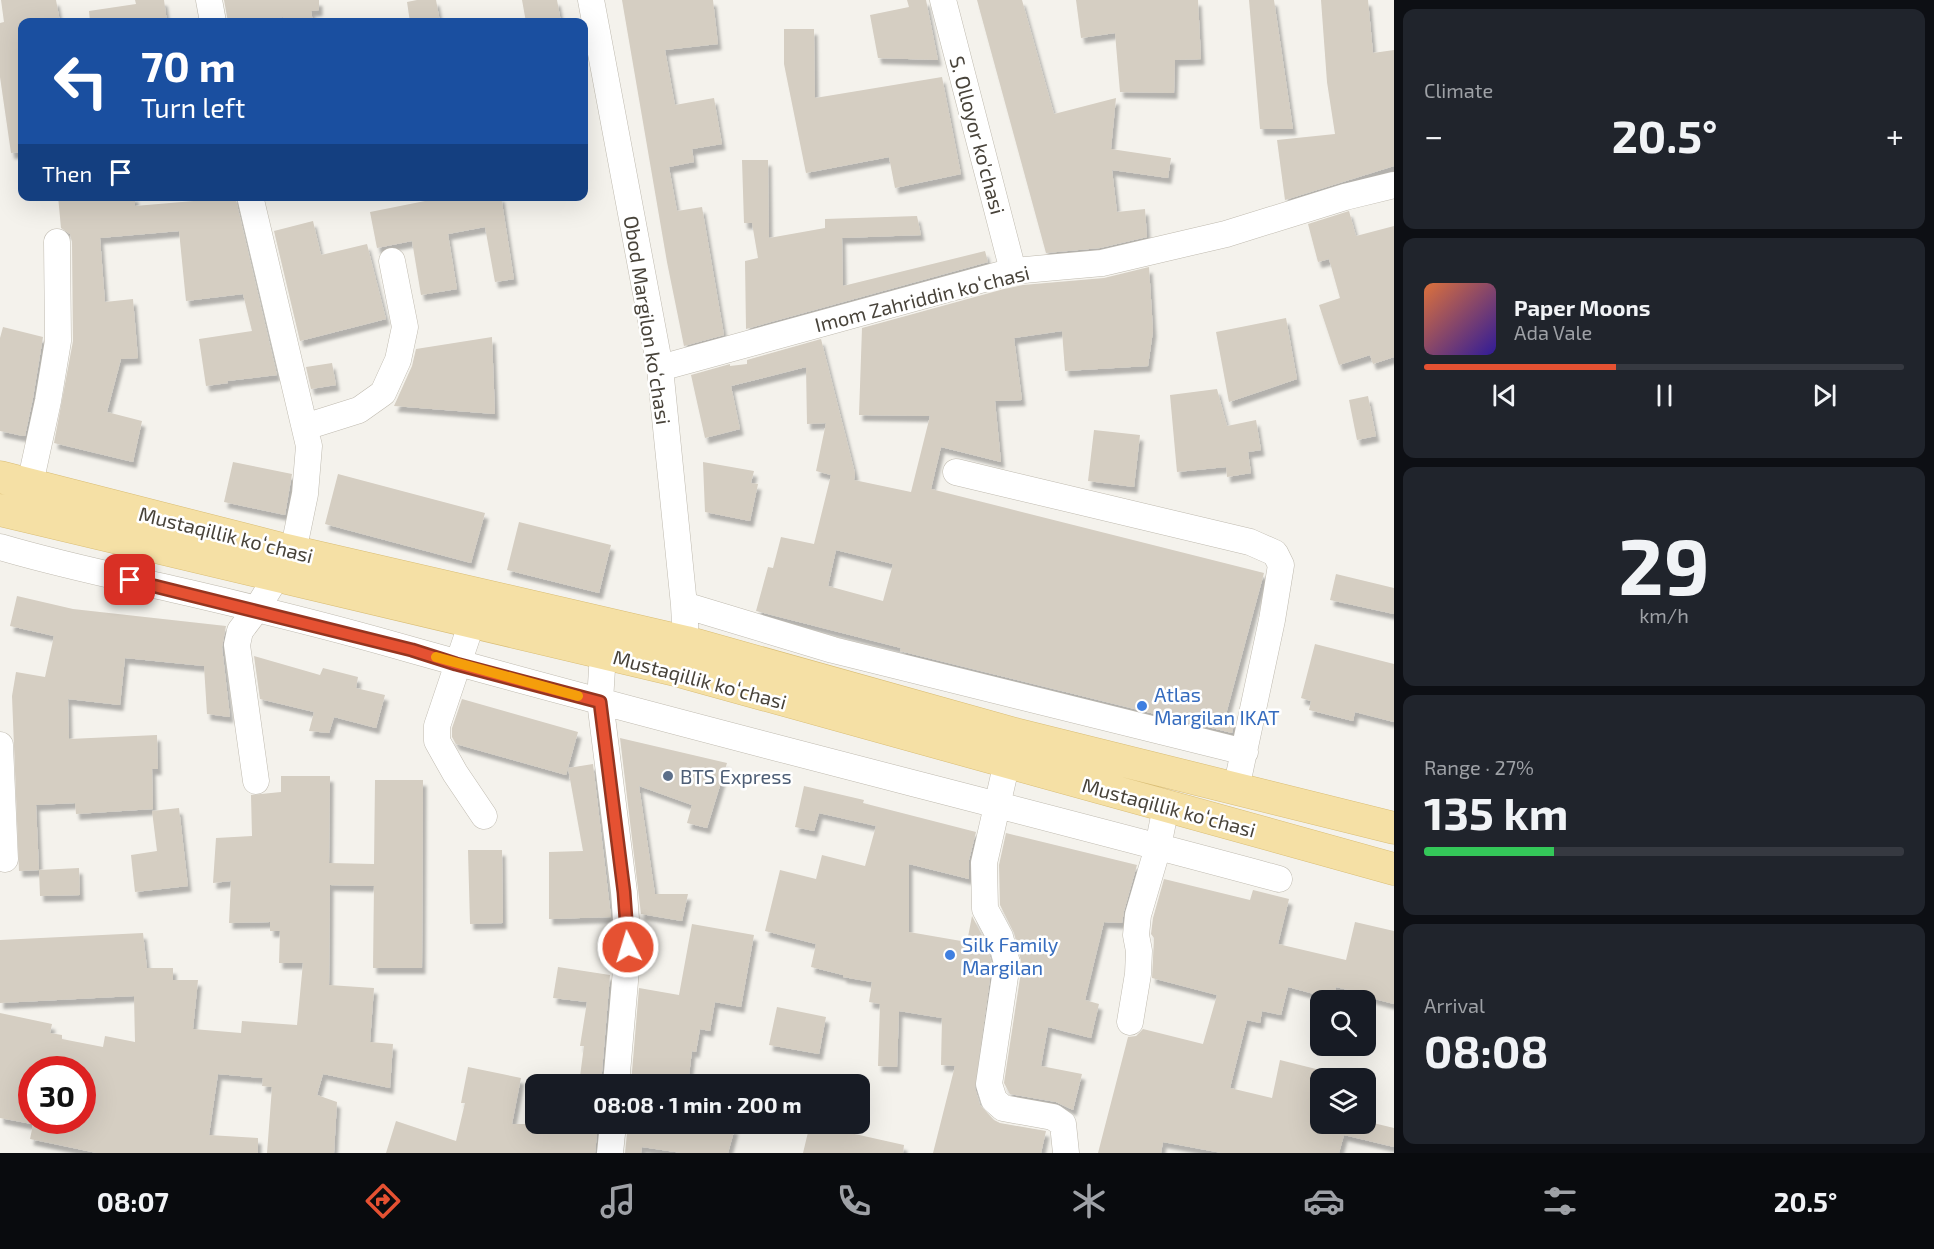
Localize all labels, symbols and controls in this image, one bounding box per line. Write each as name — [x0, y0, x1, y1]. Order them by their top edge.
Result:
text: 70 m — [141, 40, 236, 90]
icon: left — [42, 42, 120, 120]
street label: S. Olloyor ko'chasi — [945, 53, 1011, 217]
text: Climate — [1424, 78, 1493, 102]
text: Turn left — [141, 91, 245, 123]
text: 20.5° — [1612, 108, 1717, 162]
text: − — [1424, 115, 1443, 155]
text: + — [1886, 115, 1904, 155]
icon: arrive — [104, 156, 137, 189]
text: Then — [42, 160, 92, 186]
street label: Obod Margilon koʻchasi — [620, 214, 676, 426]
street label: Imom Zahriddin koʻchasi — [812, 260, 1032, 336]
text: Paper Moons — [1514, 294, 1650, 320]
text: Ada Vale — [1514, 320, 1592, 344]
icon: previous — [1488, 379, 1521, 412]
icon: pause — [1648, 379, 1681, 412]
icon: next — [1808, 379, 1841, 412]
street label: Mustaqillik koʻchasi — [136, 501, 316, 567]
text: 29 — [1618, 517, 1710, 611]
pin — [104, 554, 155, 605]
icon: arrive — [113, 563, 146, 596]
text: km/h — [1639, 603, 1689, 627]
street label: Mustaqillik koʻchasi — [611, 644, 789, 714]
place label: Atlas Margilan IKAT — [1154, 682, 1280, 729]
marker: Atlas Margilan IKAT — [1135, 699, 1149, 713]
text: Range · 27% — [1424, 755, 1534, 779]
place label: BTS Express — [680, 764, 792, 788]
marker: BTS Express — [661, 769, 675, 783]
street label: Mustaqillik koʻchasi — [1080, 772, 1258, 842]
text: 135 km — [1424, 785, 1568, 839]
position arrow — [596, 915, 660, 979]
place label: Silk Family Margilan — [962, 932, 1059, 979]
marker: Silk Family Margilan — [943, 948, 957, 962]
map controls — [1310, 990, 1376, 1134]
button: search — [1310, 990, 1376, 1056]
text: Arrival — [1424, 993, 1485, 1017]
text: 08:08 — [1424, 1023, 1548, 1077]
speed limit sign: 30 — [18, 1056, 96, 1134]
button: layers — [1310, 1068, 1376, 1134]
text: 08:08 · 1 min · 200 m — [593, 1091, 802, 1117]
icon: directions — [362, 1180, 404, 1222]
icon: music — [597, 1180, 639, 1222]
icon: phone — [833, 1180, 875, 1222]
icon: climate — [1068, 1180, 1110, 1222]
icon: car — [1303, 1180, 1345, 1222]
icon: filters — [1539, 1180, 1581, 1222]
text: 08:07 — [97, 1185, 169, 1217]
text: 20.5° — [1774, 1185, 1837, 1217]

